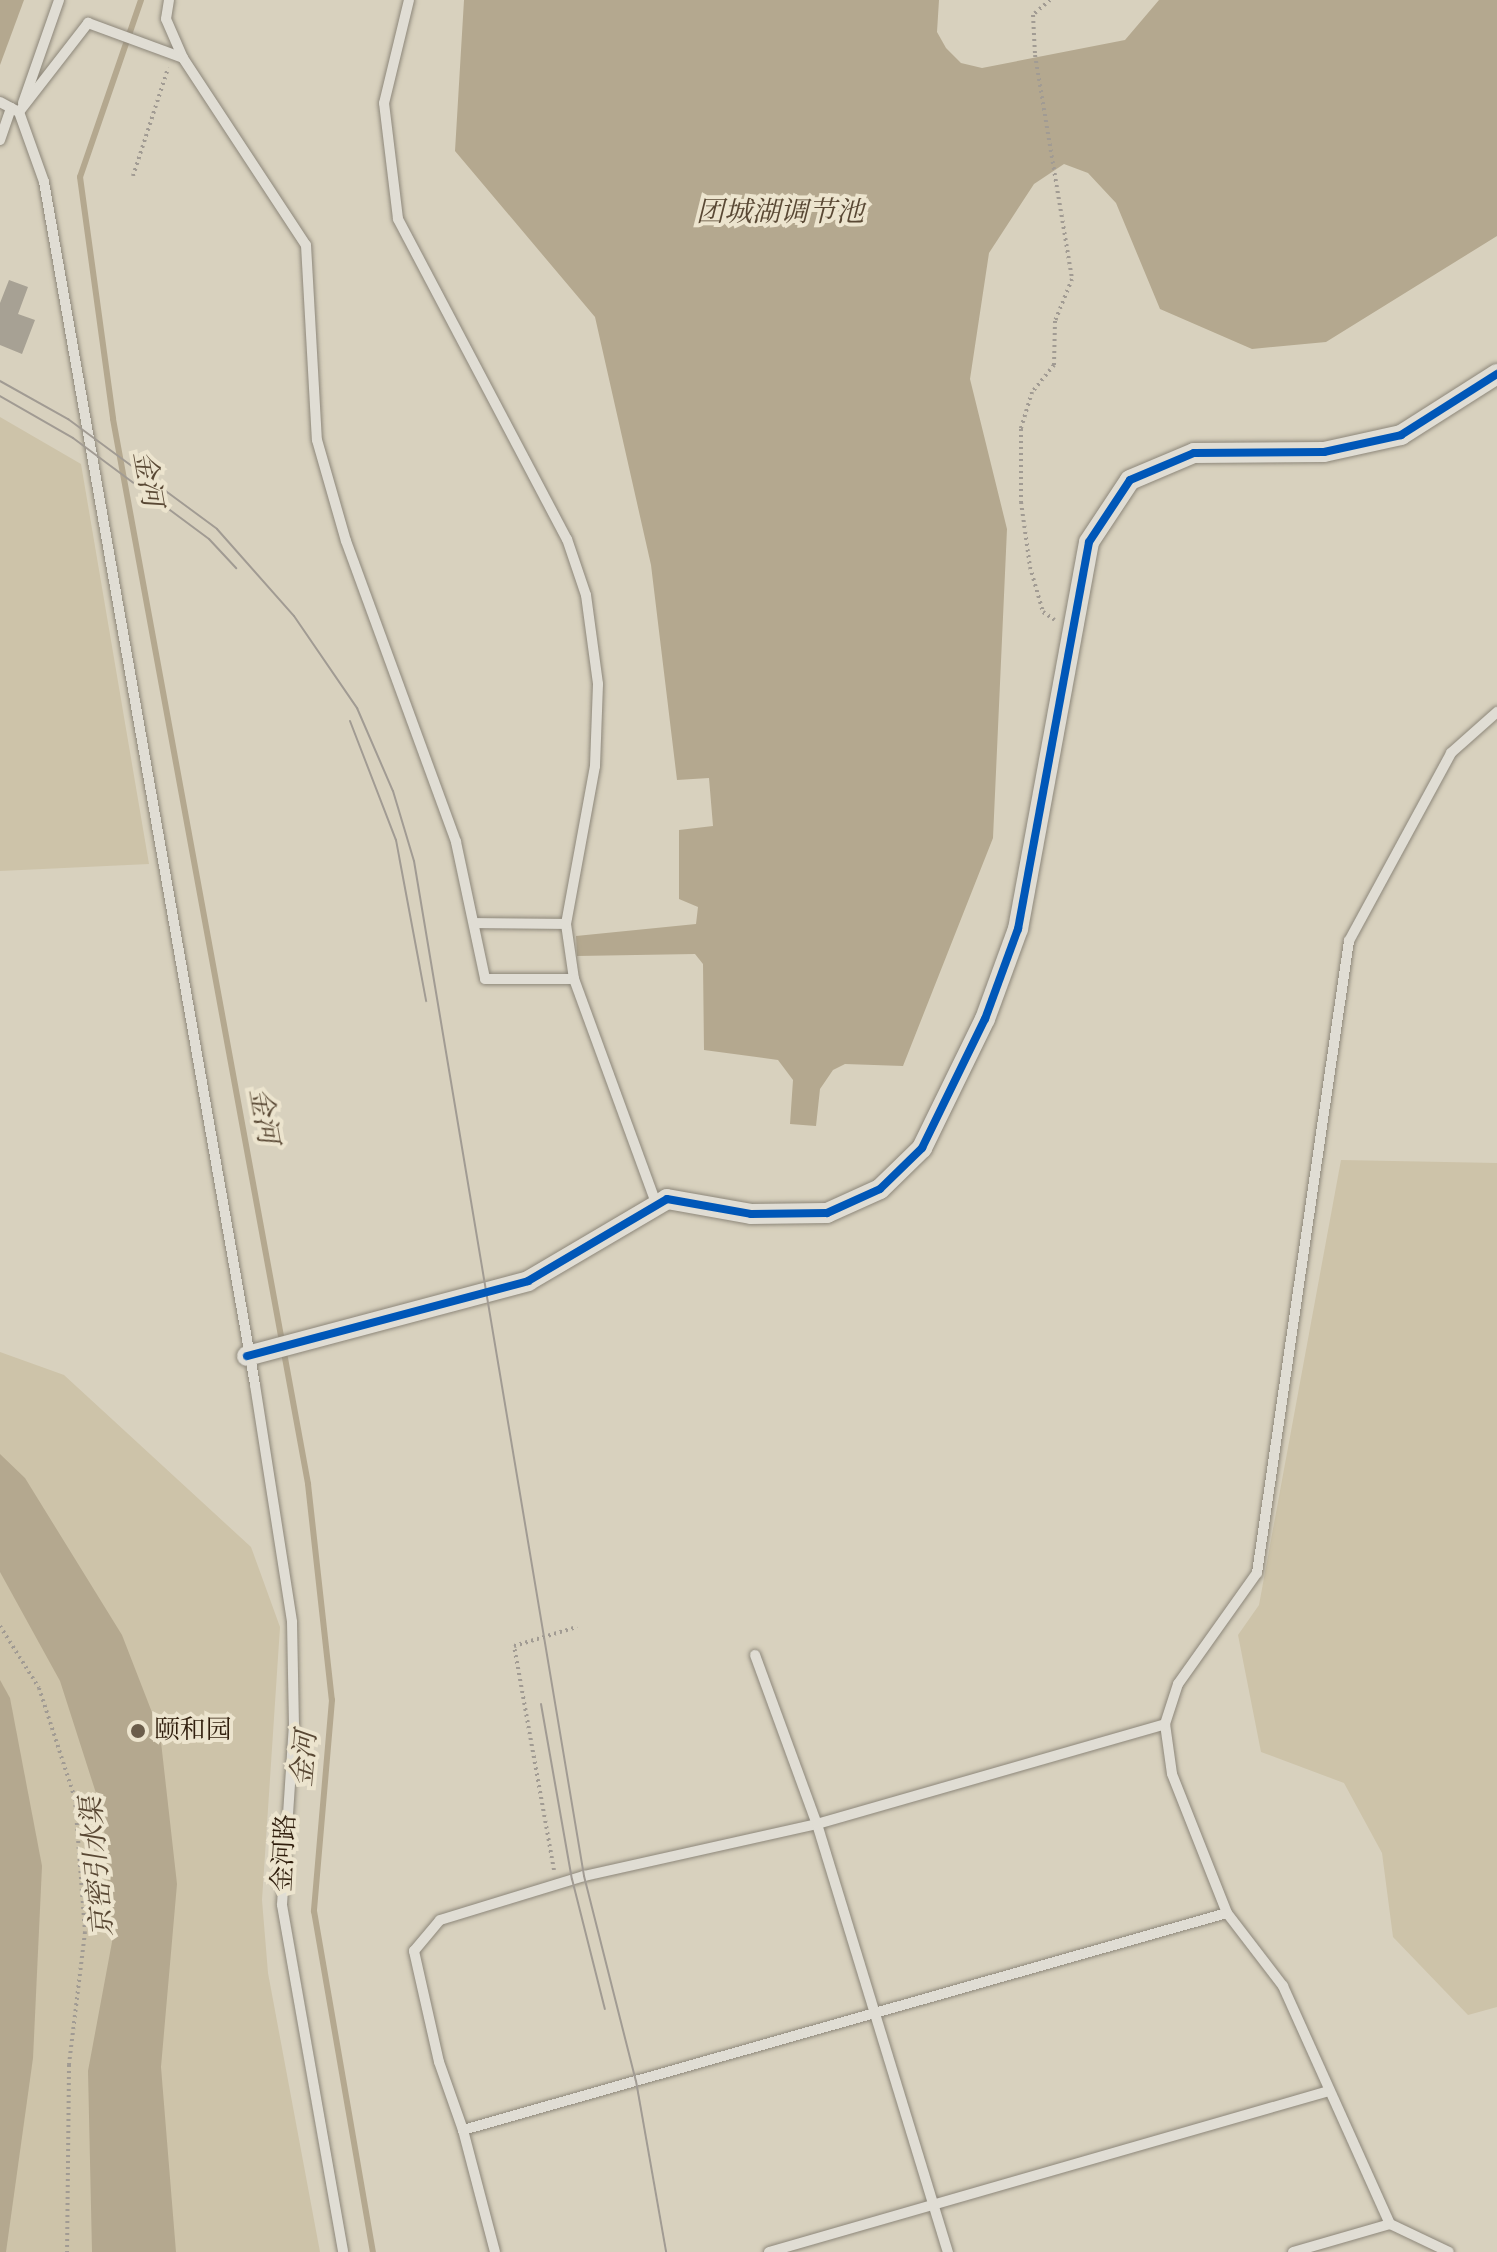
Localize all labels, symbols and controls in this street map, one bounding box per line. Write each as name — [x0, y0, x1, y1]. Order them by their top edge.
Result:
water label: 团城湖调节池 — [696, 196, 864, 230]
water label: 金河 — [126, 449, 168, 509]
water label: 金河 — [242, 1086, 284, 1146]
place label: 颐和园 — [154, 1715, 232, 1747]
marker: 颐和园 — [129, 1722, 147, 1740]
water label: 金河 — [286, 1730, 324, 1788]
water label: 京密引水渠 — [75, 1796, 121, 1938]
street label: 金河路 — [267, 1813, 303, 1893]

